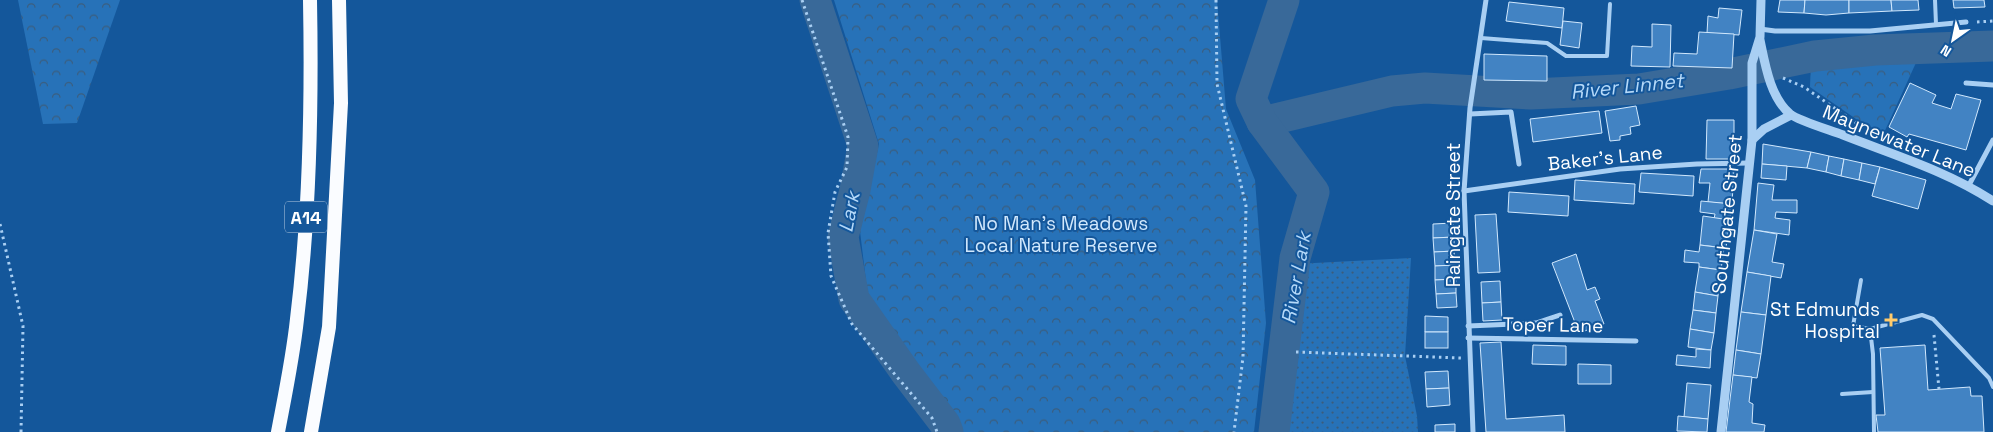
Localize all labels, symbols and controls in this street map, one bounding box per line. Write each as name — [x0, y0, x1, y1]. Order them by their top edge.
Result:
north arrow — [1928, 15, 1978, 65]
text: N — [1937, 41, 1955, 61]
water label: River Linnet — [1569, 67, 1687, 105]
street label: Maynewater Lane — [1819, 99, 1979, 183]
street label: Southgate Street — [1706, 133, 1748, 295]
street label: Baker's Lane — [1546, 140, 1664, 176]
street label: Raingate Street — [1441, 143, 1466, 287]
water label: Lark — [832, 187, 866, 234]
road number: A14 — [285, 202, 327, 232]
park label: No Man's Meadows Local Nature Reserve — [965, 211, 1157, 258]
water label: River Lark — [1275, 228, 1317, 326]
place label: St Edmunds Hospital — [1770, 297, 1880, 344]
street label: Toper Lane — [1502, 312, 1604, 338]
marker: St Edmunds Hospital — [1884, 313, 1898, 327]

